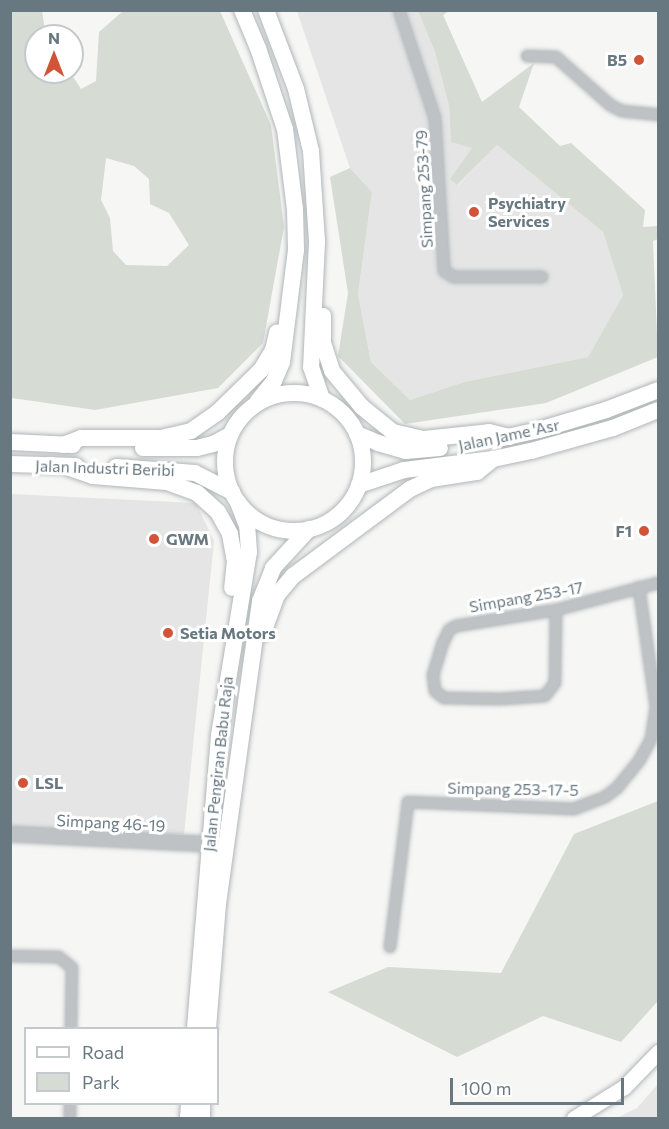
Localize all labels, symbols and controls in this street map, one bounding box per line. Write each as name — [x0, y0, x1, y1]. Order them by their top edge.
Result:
north arrow — [24, 24, 84, 84]
text: N — [48, 28, 60, 47]
place label: B5 — [607, 50, 627, 70]
marker: B5 — [632, 53, 646, 67]
street label: Simpang 253-79 — [411, 129, 437, 249]
place label: Psychiatry Services — [488, 193, 566, 231]
marker: Psychiatry Services — [465, 203, 483, 221]
street label: Jalan Jame 'Asr — [457, 415, 561, 455]
street label: Jalan Industri Beribi — [35, 456, 175, 480]
place label: F1 — [616, 521, 632, 541]
marker: F1 — [637, 524, 651, 538]
place label: GWM — [166, 529, 209, 549]
marker: GWM — [147, 532, 161, 546]
street label: Simpang 253-17 — [467, 578, 585, 616]
place label: Setia Motors — [180, 623, 276, 643]
marker: Setia Motors — [161, 626, 175, 640]
street label: Jalan Pengiran Babu Raja — [199, 675, 237, 853]
place label: LSL — [35, 773, 63, 793]
marker: LSL — [16, 776, 30, 790]
street label: Simpang 253-17-5 — [447, 778, 579, 800]
street label: Simpang 46-19 — [56, 811, 166, 835]
legend — [24, 1027, 219, 1105]
text: Road — [82, 1041, 124, 1063]
scale bar — [453, 1066, 627, 1104]
text: Park — [82, 1071, 120, 1093]
text: 100 m — [461, 1077, 511, 1099]

